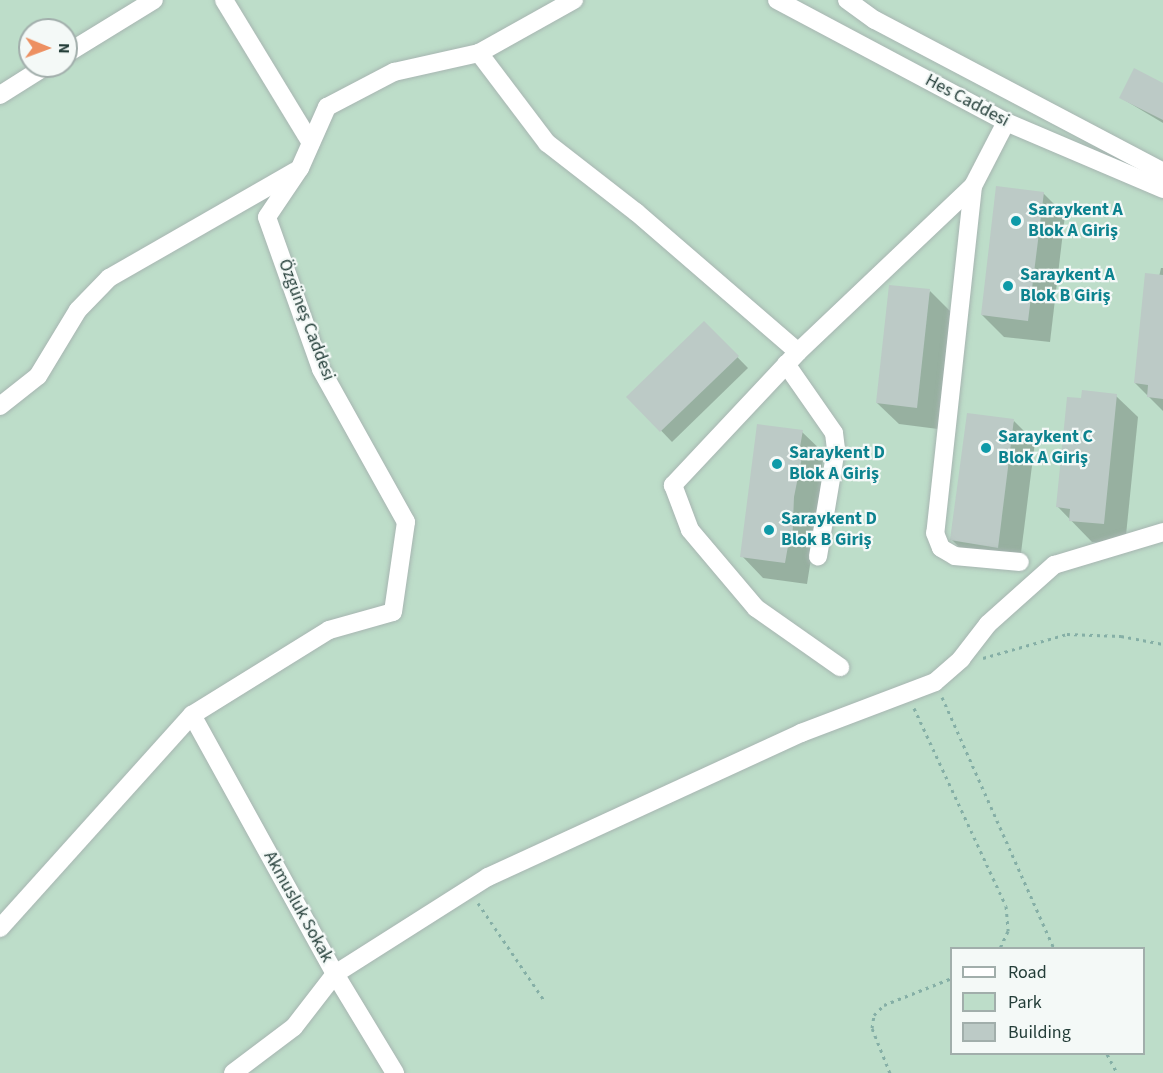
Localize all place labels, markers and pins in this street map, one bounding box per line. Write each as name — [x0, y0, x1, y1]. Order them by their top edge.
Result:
place label: Saraykent A Blok A Giriş — [1028, 200, 1123, 242]
marker: Saraykent A Blok A Giriş — [1009, 214, 1023, 228]
place label: Saraykent A Blok B Giriş — [1020, 265, 1115, 308]
marker: Saraykent A Blok B Giriş — [1001, 279, 1015, 293]
place label: Saraykent C Blok A Giriş — [998, 427, 1093, 470]
marker: Saraykent C Blok A Giriş — [979, 441, 993, 455]
place label: Saraykent D Blok A Giriş — [789, 443, 885, 486]
marker: Saraykent D Blok A Giriş — [770, 457, 784, 471]
place label: Saraykent D Blok B Giriş — [781, 509, 877, 552]
marker: Saraykent D Blok B Giriş — [762, 523, 776, 537]

